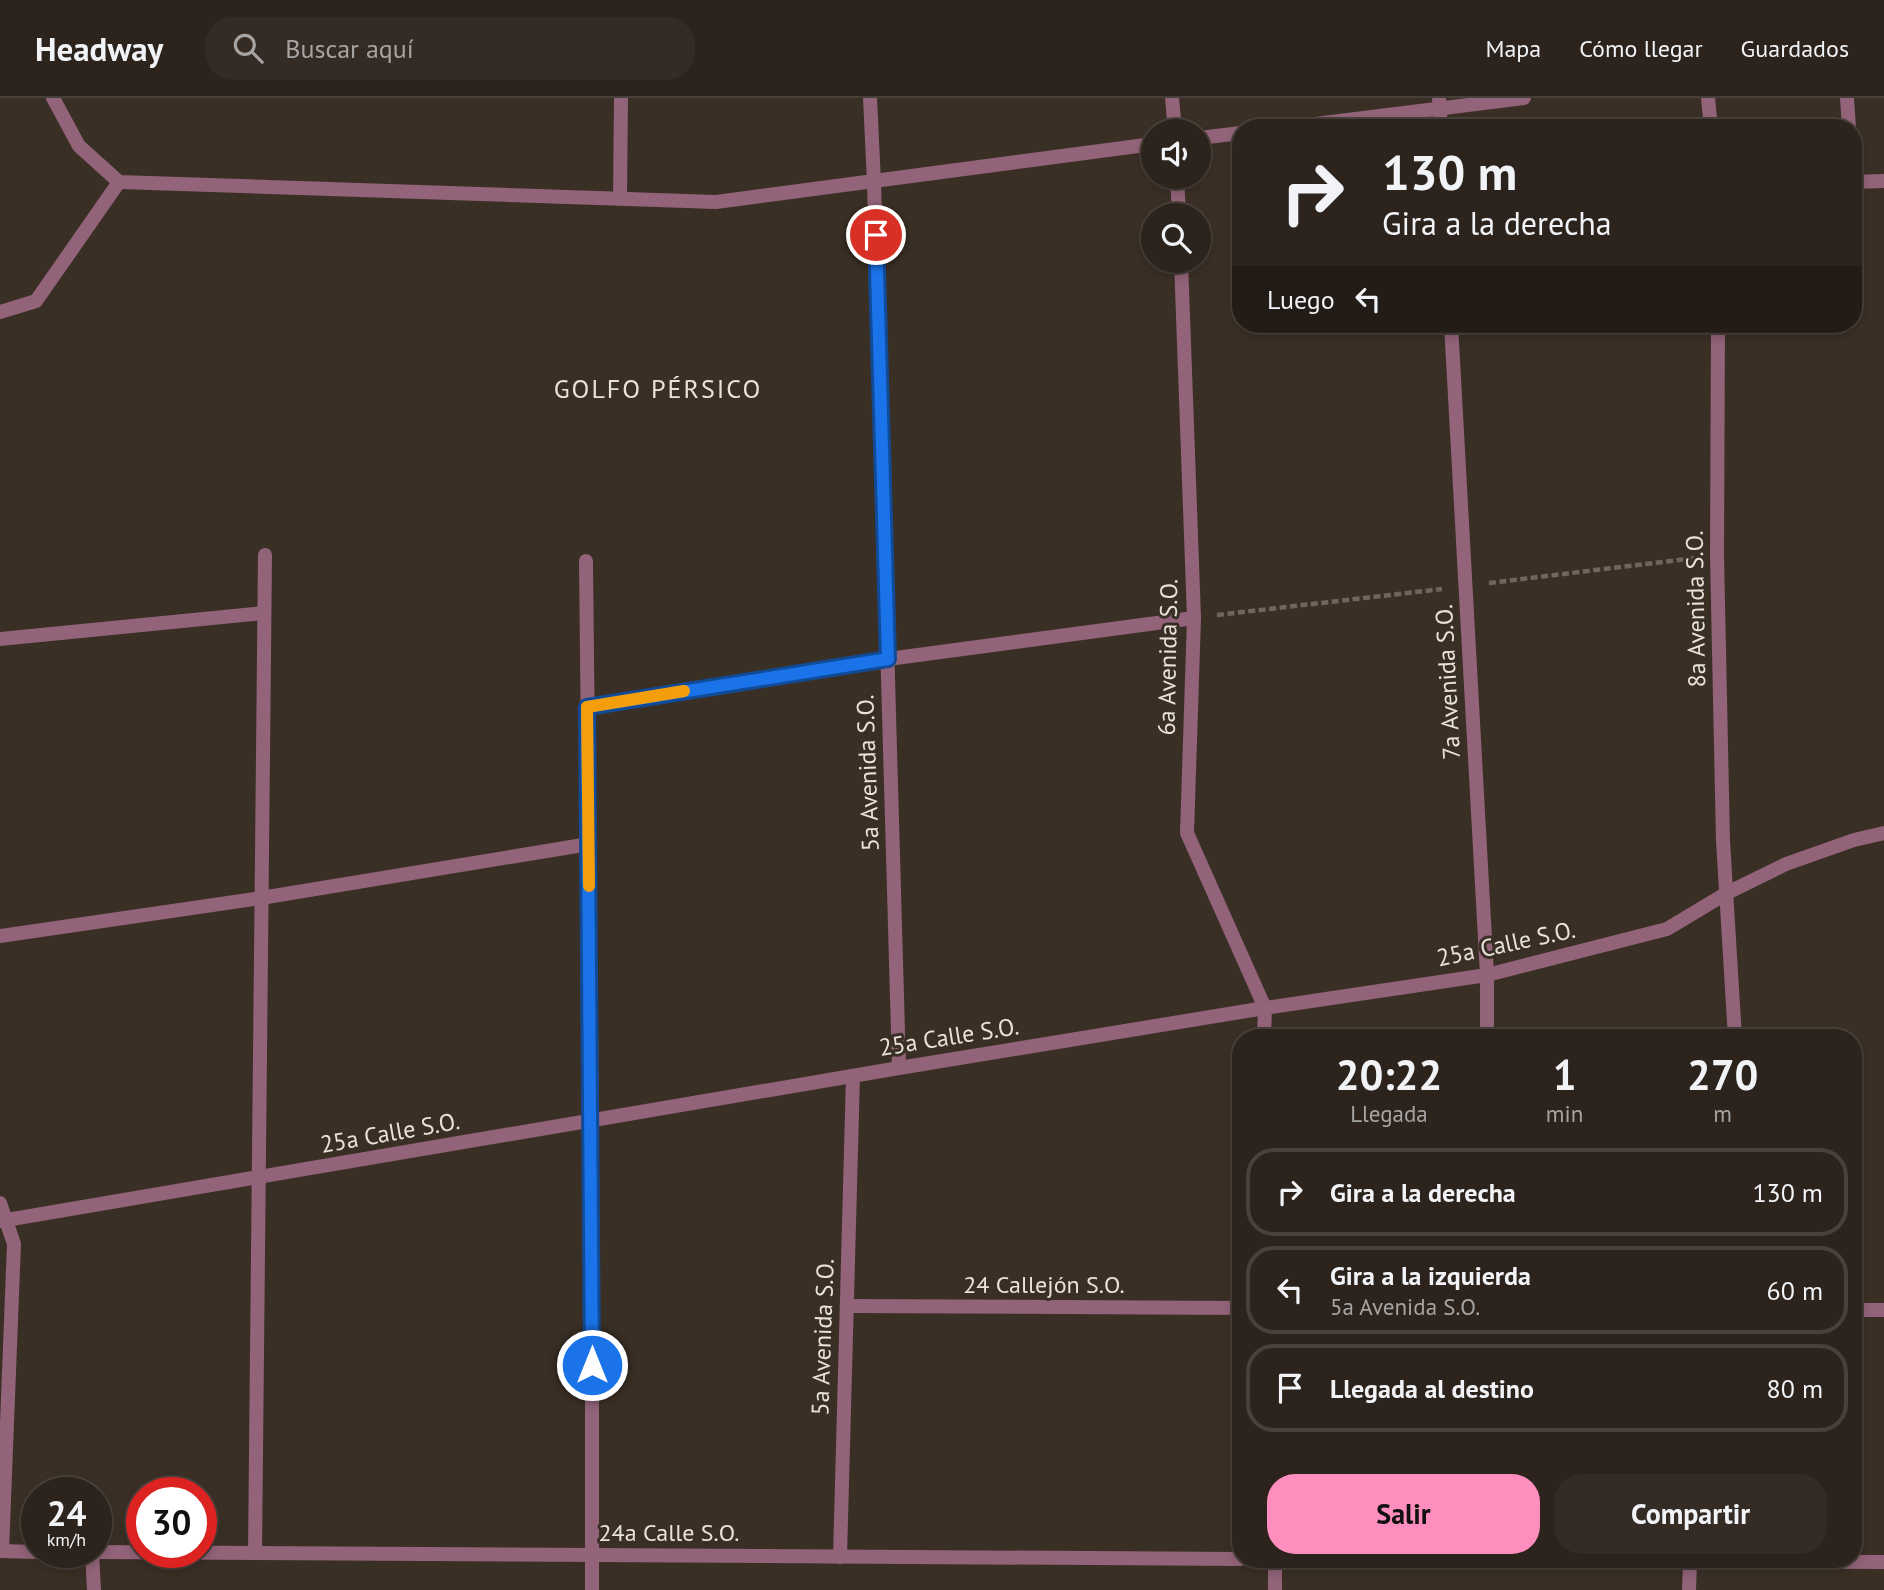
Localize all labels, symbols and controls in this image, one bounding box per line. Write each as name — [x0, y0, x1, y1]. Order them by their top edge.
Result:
search box — [205, 17, 695, 80]
text: Headway — [35, 27, 163, 70]
icon: search — [229, 29, 267, 67]
text: Buscar aquí — [285, 32, 414, 65]
text: Mapa — [1485, 33, 1541, 64]
text: Cómo llegar — [1579, 33, 1703, 64]
text: Guardados — [1741, 33, 1849, 64]
map controls — [1141, 119, 1211, 273]
button: sound — [1141, 119, 1211, 189]
text: 130 m — [1382, 140, 1517, 204]
icon: right — [1267, 147, 1358, 238]
text: Gira a la derecha — [1382, 202, 1612, 244]
button: search — [1141, 203, 1211, 273]
pin — [846, 205, 906, 265]
icon: arrive — [857, 216, 895, 254]
icon: left — [1349, 280, 1387, 318]
text: Luego — [1267, 283, 1335, 316]
district label: GOLFO PÉRSICO — [554, 372, 762, 405]
street label: 8a Avenida S.O. — [1679, 530, 1712, 688]
street label: 6a Avenida S.O. — [1151, 578, 1184, 736]
street label: 7a Avenida S.O. — [1428, 603, 1467, 761]
street label: 5a Avenida S.O. — [849, 694, 886, 852]
street label: 25a Calle S.O. — [1434, 914, 1578, 973]
street label: 25a Calle S.O. — [877, 1010, 1021, 1063]
text: 20:22 — [1336, 1047, 1442, 1102]
text: 1 — [1553, 1047, 1576, 1102]
text: 270 — [1687, 1047, 1758, 1102]
text: Llegada — [1350, 1099, 1428, 1128]
text: min — [1546, 1099, 1583, 1128]
text: m — [1713, 1099, 1732, 1128]
street label: 25a Calle S.O. — [318, 1105, 462, 1160]
icon: right — [1271, 1173, 1309, 1211]
text: Gira a la derecha — [1330, 1176, 1516, 1209]
text: 130 m — [1752, 1176, 1823, 1209]
street label: 5a Avenida S.O. — [804, 1258, 841, 1416]
text: Gira a la izquierda — [1330, 1259, 1531, 1292]
street label: 24 Callejón S.O. — [963, 1269, 1125, 1300]
icon: left — [1271, 1271, 1309, 1309]
text: 60 m — [1767, 1274, 1823, 1307]
text: 5a Avenida S.O. — [1330, 1292, 1480, 1321]
position arrow — [555, 1328, 629, 1402]
icon: arrive — [1271, 1369, 1309, 1407]
text: Llegada al destino — [1330, 1372, 1534, 1405]
text: 80 m — [1767, 1372, 1823, 1405]
button: Salir — [1267, 1474, 1540, 1554]
button: Compartir — [1554, 1474, 1827, 1554]
speed limit sign: 30 — [126, 1477, 217, 1568]
text: 24 — [47, 1490, 86, 1536]
street label: 24a Calle S.O. — [599, 1517, 740, 1548]
text: km/h — [47, 1528, 86, 1551]

